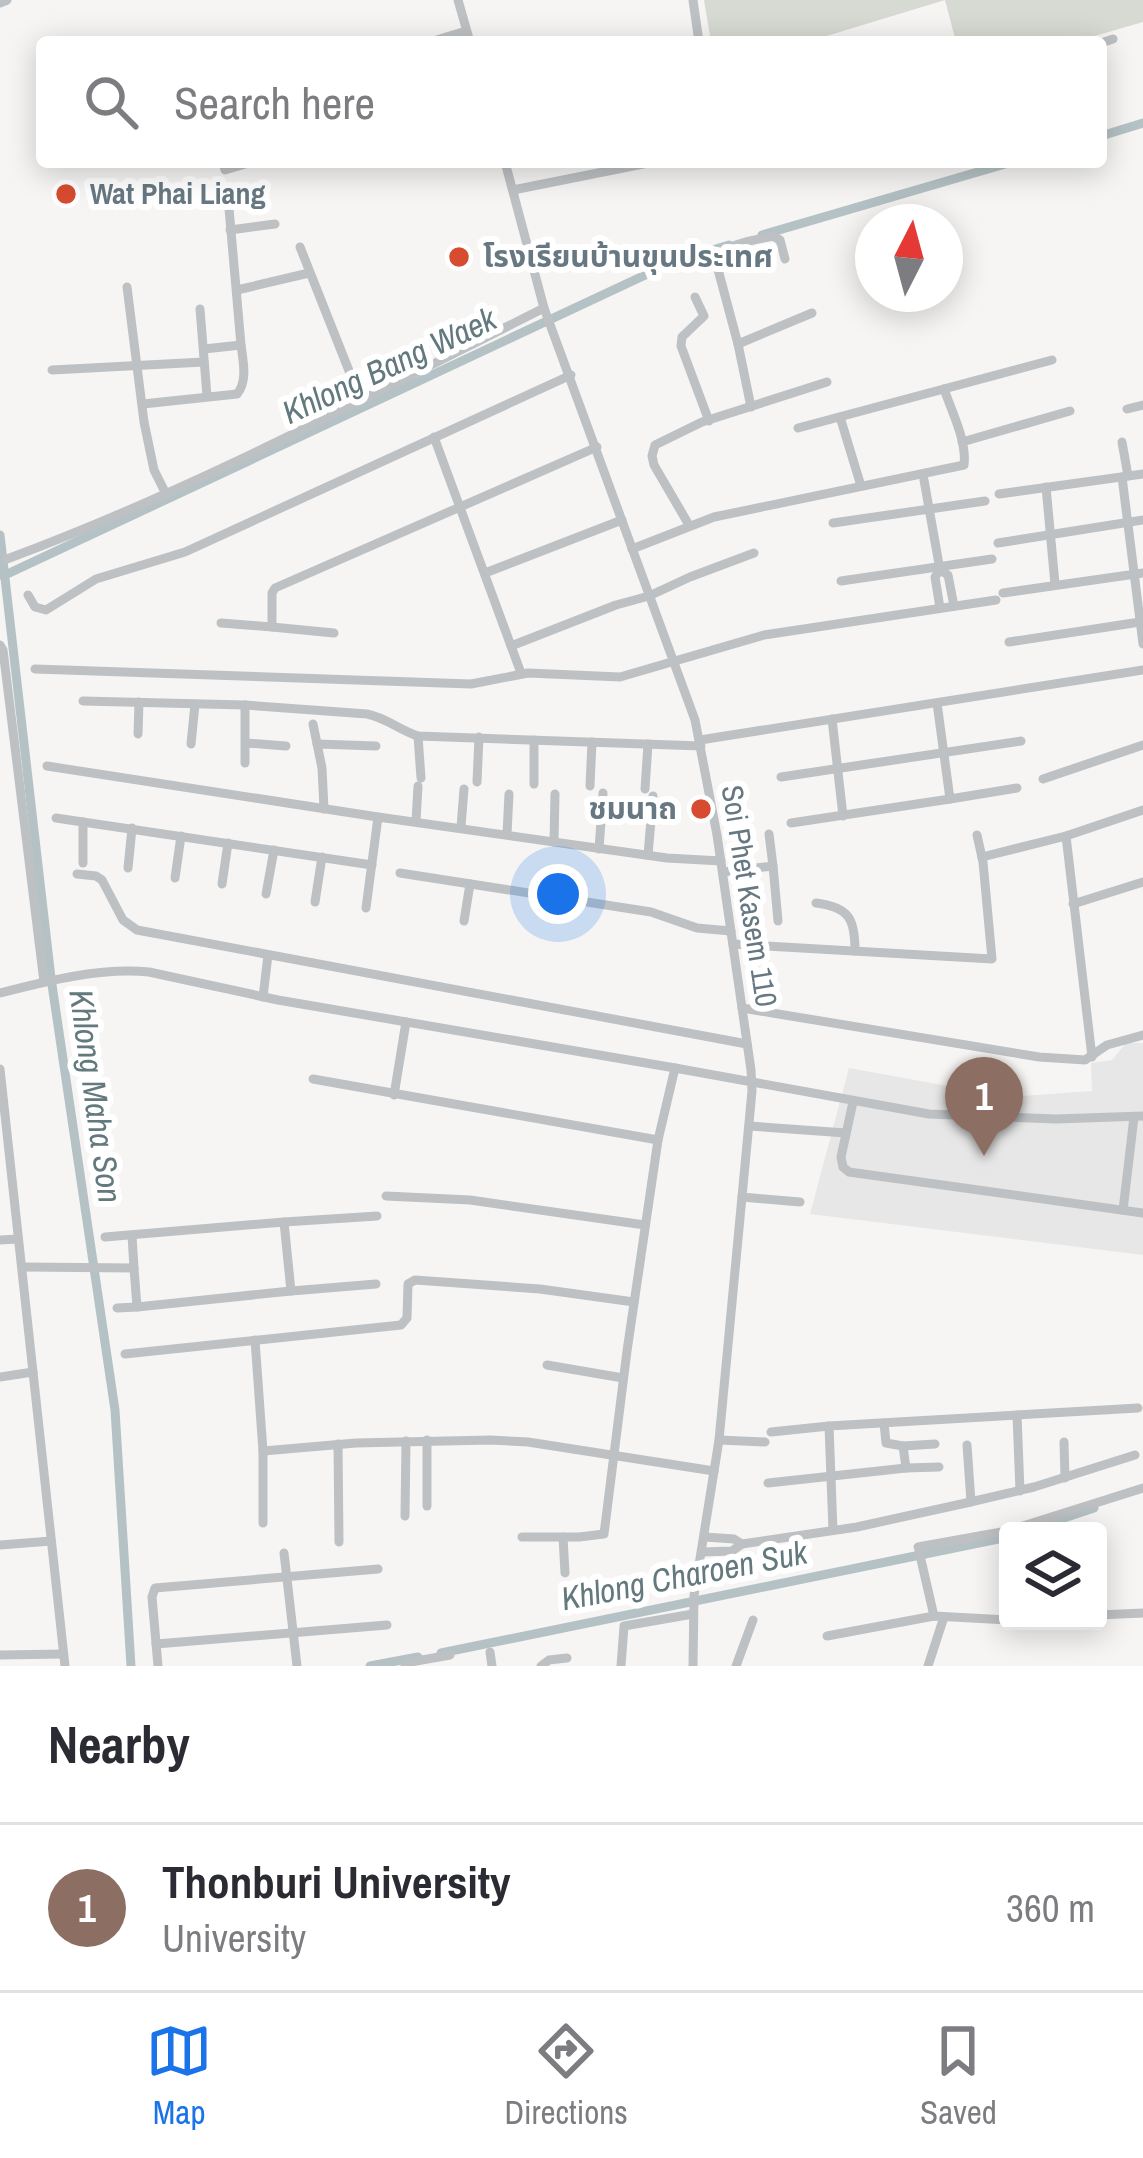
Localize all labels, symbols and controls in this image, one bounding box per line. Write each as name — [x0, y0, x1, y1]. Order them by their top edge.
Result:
search box — [36, 36, 1107, 168]
icon: search — [78, 69, 144, 135]
text: Search here — [174, 72, 375, 133]
place label: Wat Phai Liang — [90, 173, 265, 213]
marker: Wat Phai Liang — [53, 181, 79, 207]
north arrow — [855, 204, 963, 312]
place label: โรงเรียนบ้านขุนประเทศ — [483, 236, 773, 276]
marker: โรงเรียนบ้านขุนประเทศ — [446, 244, 472, 270]
water label: Khlong Bang Waek — [275, 296, 504, 434]
street label: Soi Phet Kasem 110 — [713, 782, 787, 1010]
place label: ชมนาถ — [588, 788, 677, 828]
marker: ชมนาถ — [688, 796, 714, 822]
your location — [528, 864, 588, 924]
water label: Khlong Maha Son — [59, 986, 133, 1206]
pin: 1 — [945, 1057, 1023, 1156]
map controls — [999, 1522, 1107, 1630]
button: layers — [999, 1522, 1107, 1630]
water label: Khlong Charoen Suk — [557, 1529, 812, 1620]
text: Nearby — [48, 1710, 190, 1779]
text: Thonburi University — [162, 1851, 511, 1912]
text: 1 — [78, 1882, 96, 1934]
text: 360 m — [1006, 1882, 1095, 1934]
text: University — [162, 1912, 306, 1964]
tab: Map — [146, 2018, 212, 2134]
tab: Directions — [504, 2018, 628, 2134]
tab: Saved — [920, 2018, 997, 2134]

